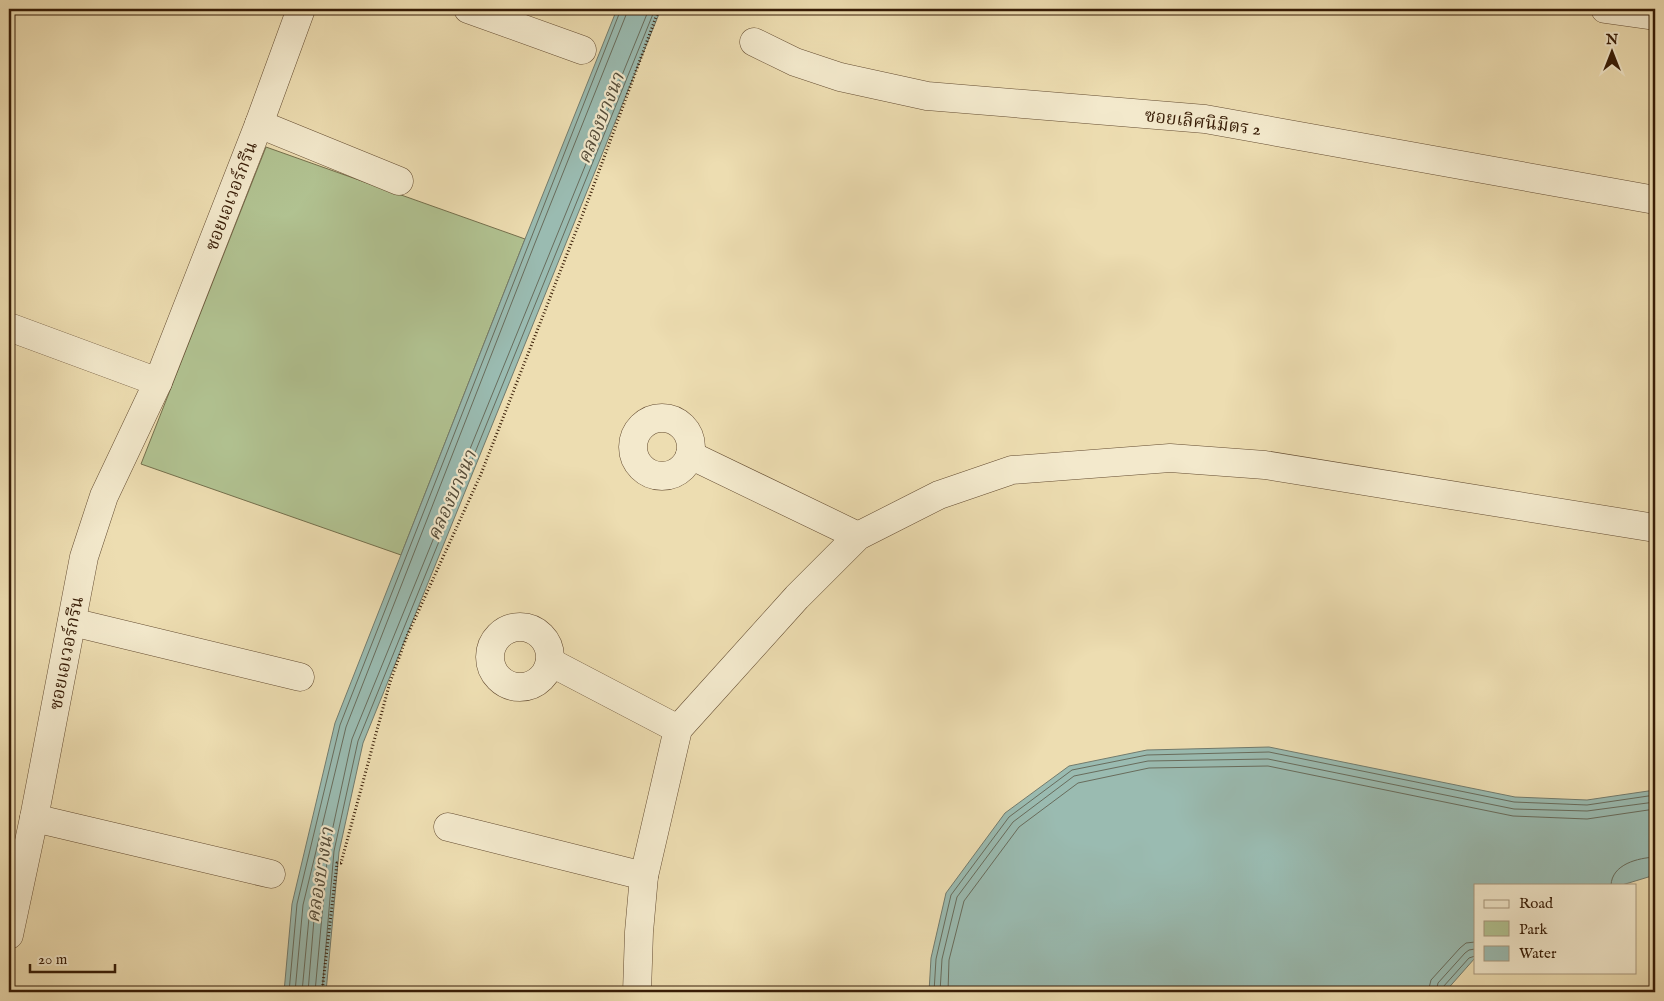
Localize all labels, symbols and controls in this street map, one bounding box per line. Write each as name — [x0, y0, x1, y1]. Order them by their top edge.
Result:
north arrow — [1586, 28, 1636, 78]
text: N — [1605, 31, 1618, 49]
water label: คลองบางนา — [573, 69, 631, 168]
street label: ซอยเลิศนิมิตร 2 — [1143, 105, 1262, 142]
street label: ซอยเอเวอร์กรีน — [200, 138, 264, 255]
water label: คลองบางนา — [422, 447, 484, 544]
street label: ซอยเอเวอร์กรีน — [44, 594, 90, 712]
water label: คลองบางนา — [302, 825, 340, 925]
legend — [1474, 884, 1636, 974]
text: Road — [1519, 894, 1554, 913]
text: Park — [1519, 920, 1549, 939]
scale bar — [30, 941, 115, 973]
text: Water — [1519, 944, 1557, 963]
text: 20 m — [38, 950, 68, 969]

